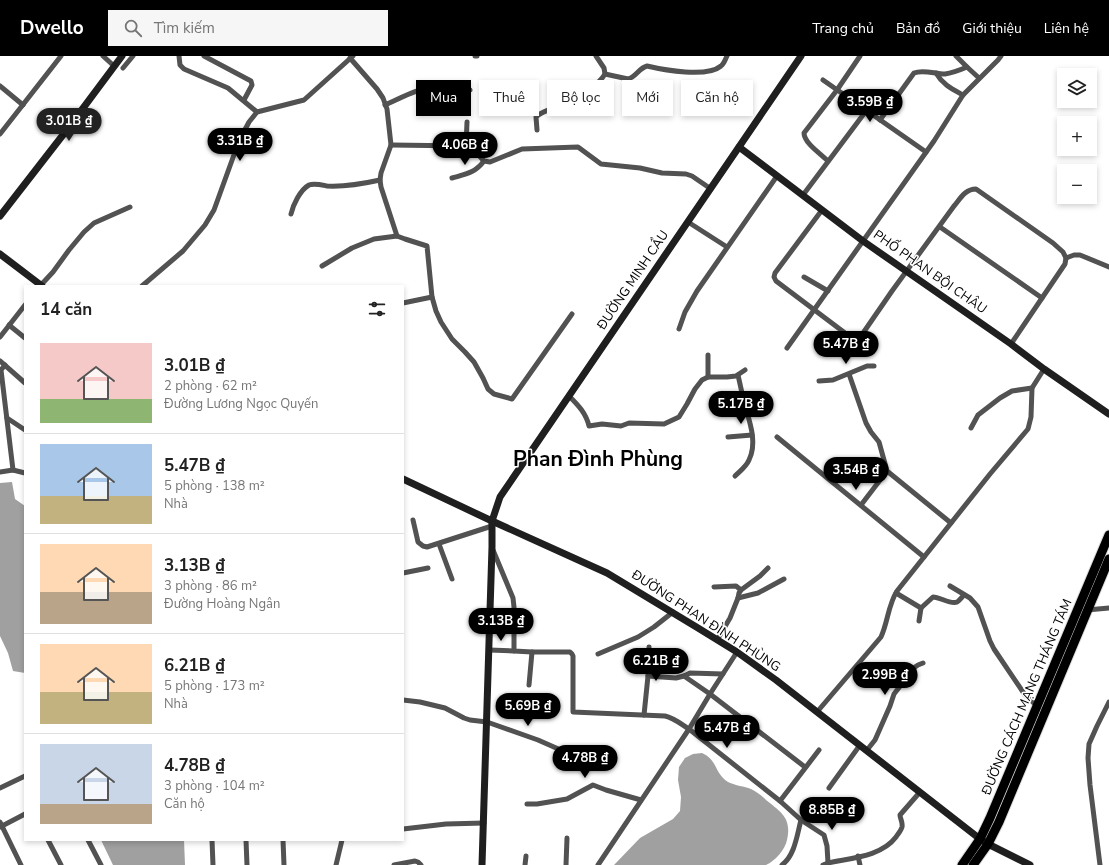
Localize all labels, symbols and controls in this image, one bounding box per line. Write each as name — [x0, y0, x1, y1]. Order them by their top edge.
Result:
search box — [108, 10, 388, 46]
text: Dwello — [20, 15, 84, 41]
icon: search — [122, 17, 144, 39]
text: Tìm kiếm — [154, 18, 215, 38]
text: Trang chủ — [812, 19, 874, 38]
text: Bản đồ — [896, 19, 940, 38]
text: Giới thiệu — [962, 19, 1022, 38]
text: Liên hệ — [1044, 19, 1089, 38]
map controls — [1057, 68, 1097, 204]
button: layers — [1057, 68, 1097, 108]
chip: Mua — [416, 80, 471, 116]
chip: Thuê — [479, 80, 539, 116]
chip: Bộ lọc — [547, 80, 614, 116]
chip: Mới — [622, 80, 673, 116]
chip: Căn hộ — [681, 80, 753, 116]
pin: 3.59B ₫ — [833, 89, 907, 123]
text: 3.59B ₫ — [847, 93, 893, 111]
pin: 3.01B ₫ — [32, 108, 106, 142]
text: 3.01B ₫ — [46, 112, 92, 130]
button: + — [1057, 116, 1097, 156]
pin: 3.31B ₫ — [203, 128, 277, 162]
text: 3.31B ₫ — [217, 132, 263, 150]
pin: 4.06B ₫ — [428, 132, 502, 166]
text: 4.06B ₫ — [442, 136, 488, 154]
button: − — [1057, 164, 1097, 204]
street label: PHỐ PHAN BỘI CHÂU — [870, 224, 992, 318]
street label: ĐƯỜNG MINH CẦU — [591, 226, 673, 334]
text: 14 căn — [40, 298, 92, 321]
icon: filters — [366, 298, 388, 320]
pin: 5.47B ₫ — [809, 331, 883, 365]
text: 5.47B ₫ — [823, 335, 869, 353]
text: 3.01B ₫ — [164, 354, 225, 377]
icon: home — [72, 359, 120, 407]
text: 2 phòng · 62 m² — [164, 377, 257, 395]
pin: 5.17B ₫ — [704, 391, 778, 425]
text: Đường Lương Ngọc Quyến — [164, 395, 318, 413]
text: 5.17B ₫ — [718, 395, 764, 413]
district label: Phan Đình Phùng — [513, 445, 683, 473]
text: 5.47B ₫ — [164, 454, 225, 477]
pin: 3.54B ₫ — [819, 457, 893, 491]
icon: home — [72, 460, 120, 508]
text: 3.54B ₫ — [833, 461, 879, 479]
text: 5 phòng · 138 m² — [164, 477, 265, 495]
text: Nhà — [164, 495, 188, 513]
text: 3.13B ₫ — [164, 554, 225, 577]
icon: home — [72, 560, 120, 608]
street label: ĐƯỜNG PHAN ĐÌNH PHÙNG — [627, 565, 785, 676]
text: 3 phòng · 86 m² — [164, 577, 257, 595]
text: Đường Hoàng Ngân — [164, 595, 280, 613]
street label: ĐƯỜNG CÁCH MẠNG THÁNG TÁM — [976, 596, 1077, 799]
pin: 3.13B ₫ — [464, 608, 538, 642]
text: 3.13B ₫ — [478, 612, 524, 630]
pin: 6.21B ₫ — [619, 648, 693, 682]
text: 6.21B ₫ — [633, 652, 679, 670]
text: 6.21B ₫ — [164, 654, 225, 677]
icon: home — [72, 660, 120, 708]
pin: 2.99B ₫ — [848, 662, 922, 696]
text: 2.99B ₫ — [862, 666, 908, 684]
text: 5 phòng · 173 m² — [164, 677, 265, 695]
pin: 5.69B ₫ — [491, 693, 565, 727]
text: Nhà — [164, 695, 188, 713]
text: 5.69B ₫ — [505, 697, 551, 715]
pin: 5.47B ₫ — [690, 715, 764, 749]
text: 5.47B ₫ — [704, 719, 750, 737]
pin: 4.78B ₫ — [548, 745, 622, 779]
text: 4.78B ₫ — [562, 749, 608, 767]
text: 4.78B ₫ — [164, 754, 225, 777]
icon: home — [72, 760, 120, 808]
text: 3 phòng · 104 m² — [164, 777, 265, 795]
text: Căn hộ — [164, 795, 205, 813]
pin: 8.85B ₫ — [795, 797, 869, 831]
text: 8.85B ₫ — [809, 801, 855, 819]

